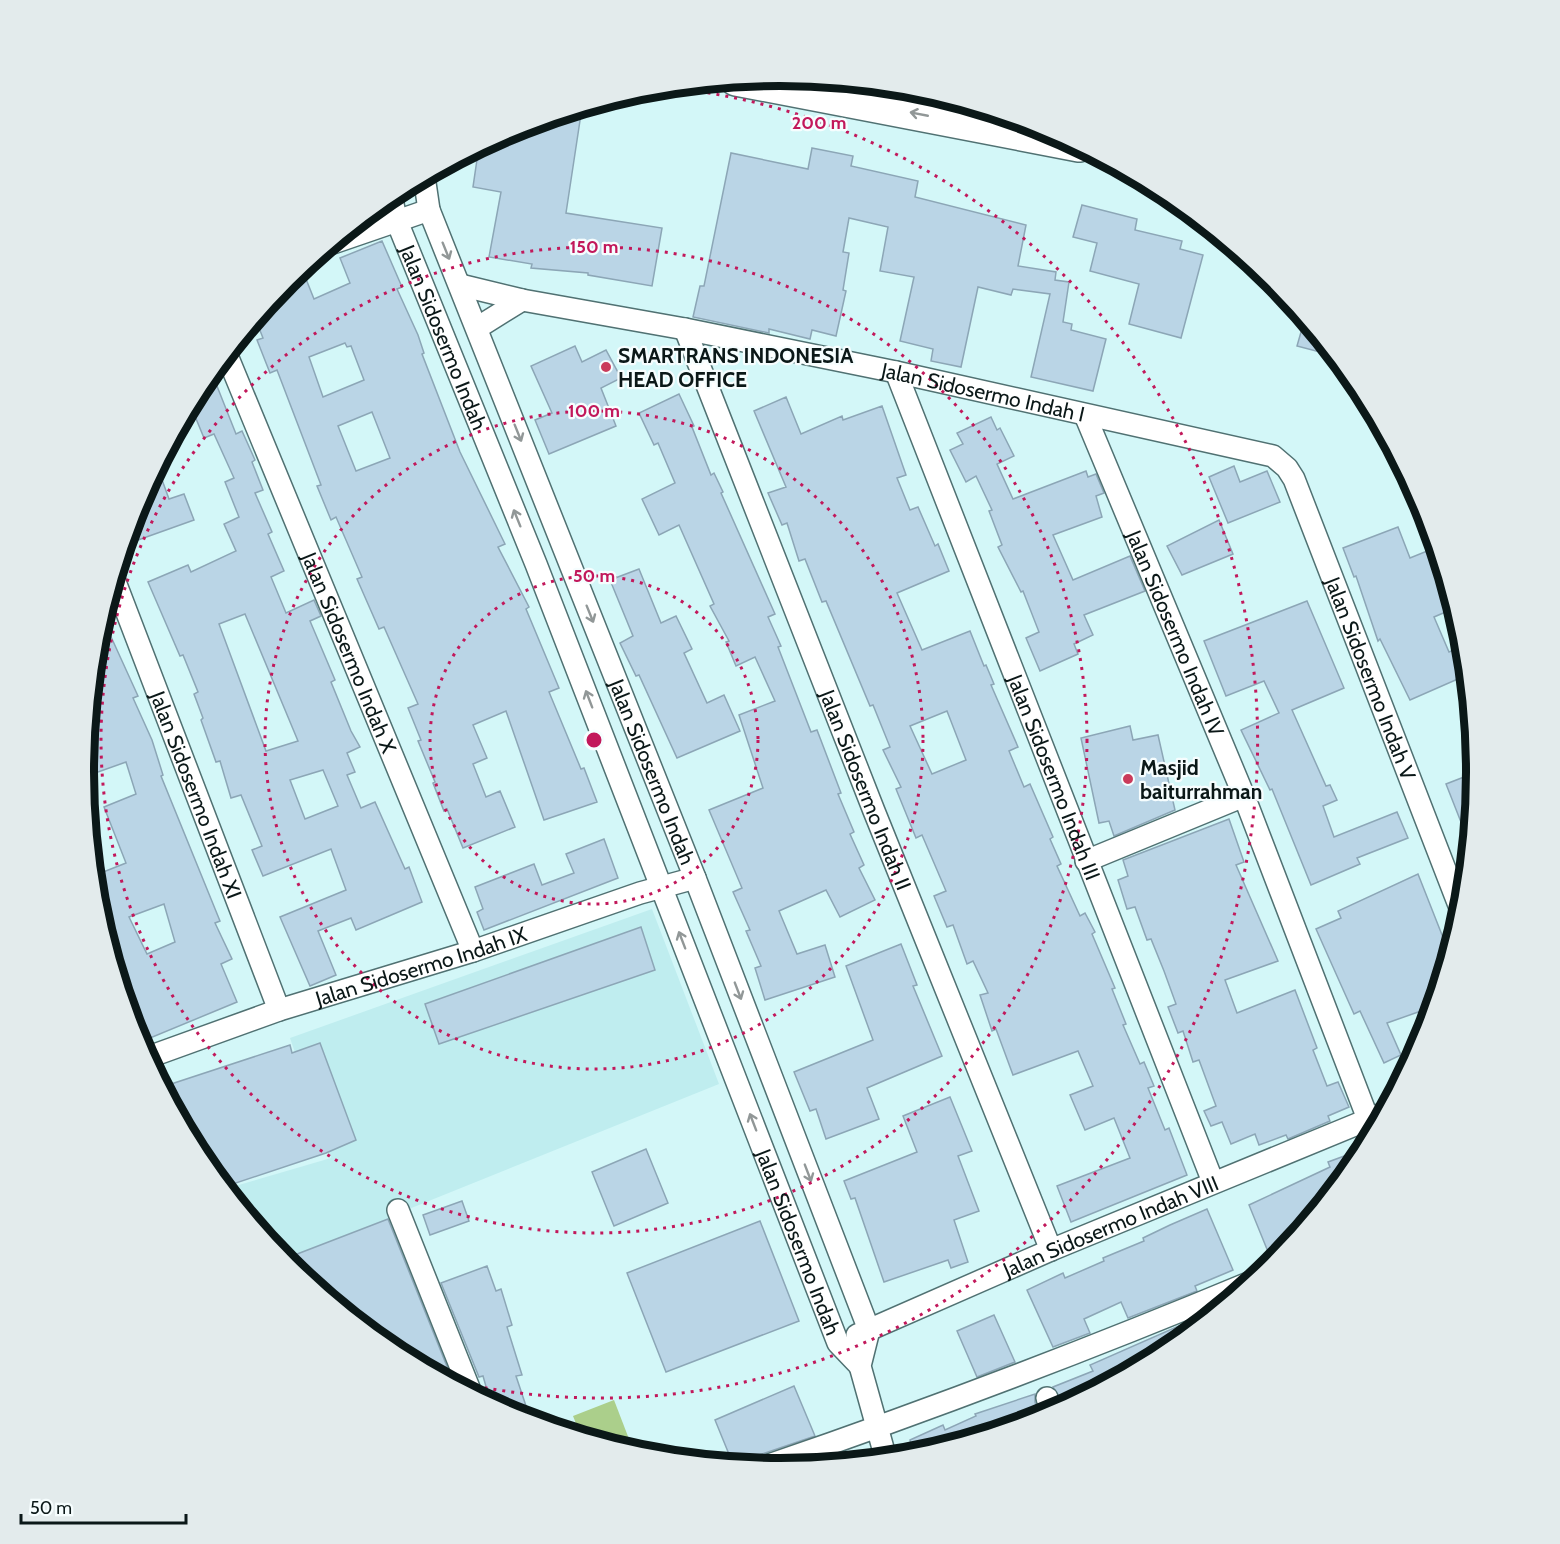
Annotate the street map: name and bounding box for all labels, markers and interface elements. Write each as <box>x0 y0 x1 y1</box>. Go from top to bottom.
one-way arrow <box>909 108 929 119</box>
text: 200 m <box>792 112 846 134</box>
text: 150 m <box>570 236 618 258</box>
street label: Jalan Sidosermo Indah <box>395 240 493 433</box>
one-way arrow <box>441 242 452 260</box>
place label: SMARTRANS INDONESIA HEAD OFFICE <box>618 343 854 392</box>
street label: Jalan Sidosermo Indah I <box>878 357 1087 426</box>
marker: SMARTRANS INDONESIA HEAD OFFICE <box>599 360 613 374</box>
text: 100 m <box>568 400 620 422</box>
one-way arrow <box>513 423 524 441</box>
one-way arrow <box>511 509 522 528</box>
street label: Jalan Sidosermo Indah IV <box>1122 525 1230 739</box>
street label: Jalan Sidosermo Indah X <box>297 548 402 757</box>
text: 50 m <box>573 565 615 587</box>
street label: Jalan Sidosermo Indah V <box>1320 572 1422 783</box>
one-way arrow <box>585 604 596 623</box>
street label: Jalan Sidosermo Indah III <box>1003 670 1106 883</box>
street label: Jalan Sidosermo Indah <box>604 674 701 868</box>
street label: Jalan Sidosermo Indah II <box>815 685 917 893</box>
street label: Jalan Sidosermo Indah XI <box>145 687 248 902</box>
one-way arrow <box>582 691 593 709</box>
centre of rings <box>584 730 604 750</box>
place label: Masjid baiturrahman <box>1140 755 1262 804</box>
marker: Masjid baiturrahman <box>1121 772 1135 786</box>
street label: Jalan Sidosermo Indah IX <box>311 921 530 1011</box>
one-way arrow <box>676 931 687 949</box>
one-way arrow <box>734 981 745 1000</box>
one-way arrow <box>746 1113 757 1131</box>
street label: Jalan Sidosermo Indah <box>751 1144 846 1339</box>
one-way arrow <box>804 1163 815 1182</box>
street label: Jalan Sidosermo Indah VIII <box>998 1170 1222 1282</box>
scale bar <box>21 1487 186 1525</box>
text: 50 m <box>30 1497 72 1519</box>

